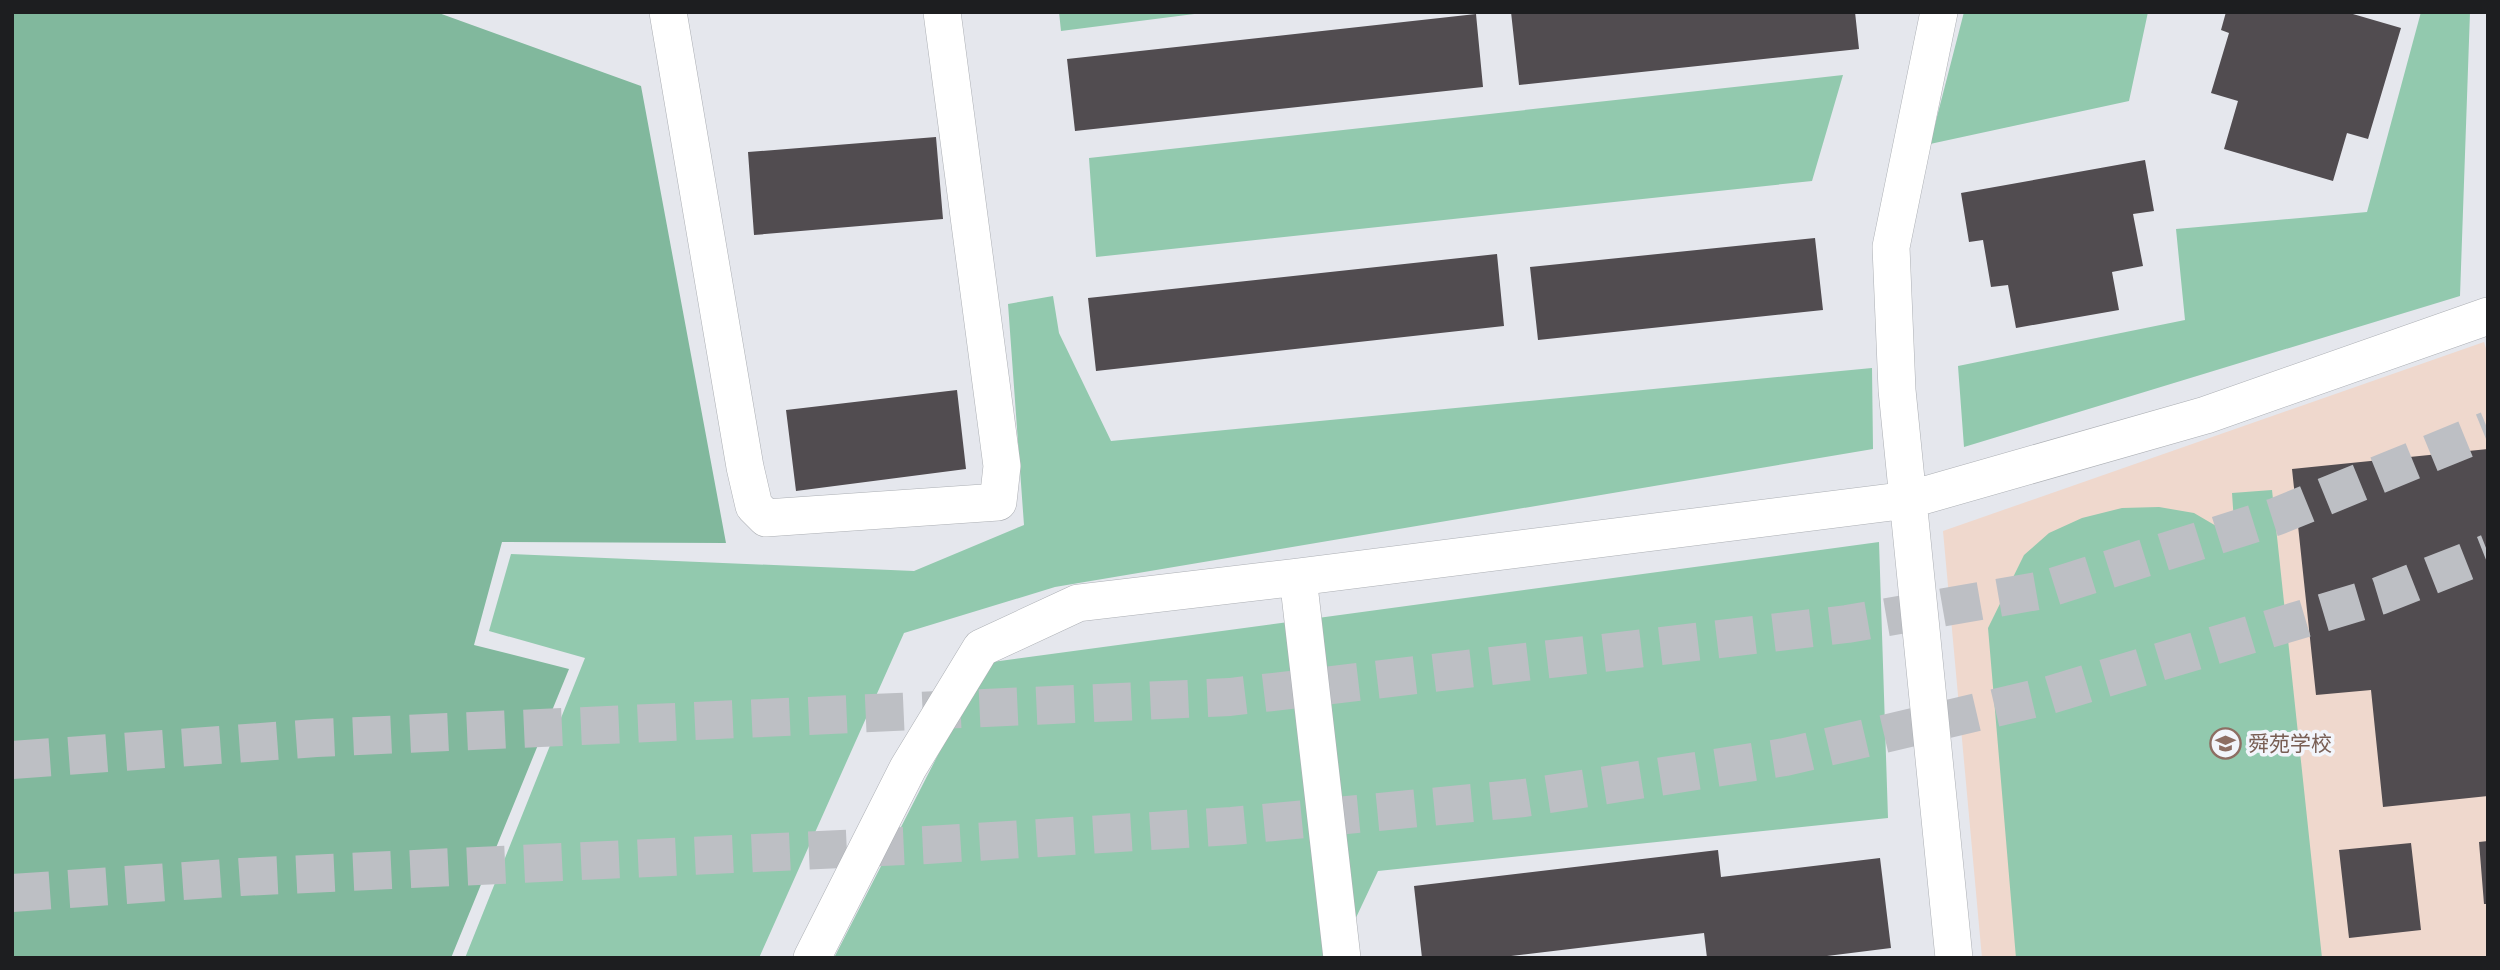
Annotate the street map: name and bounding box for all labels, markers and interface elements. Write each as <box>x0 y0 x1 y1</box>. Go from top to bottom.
school or university icon: 舜苑学校 <box>2208 727 2242 761</box>
place label: 舜苑学校 <box>2248 732 2332 756</box>

